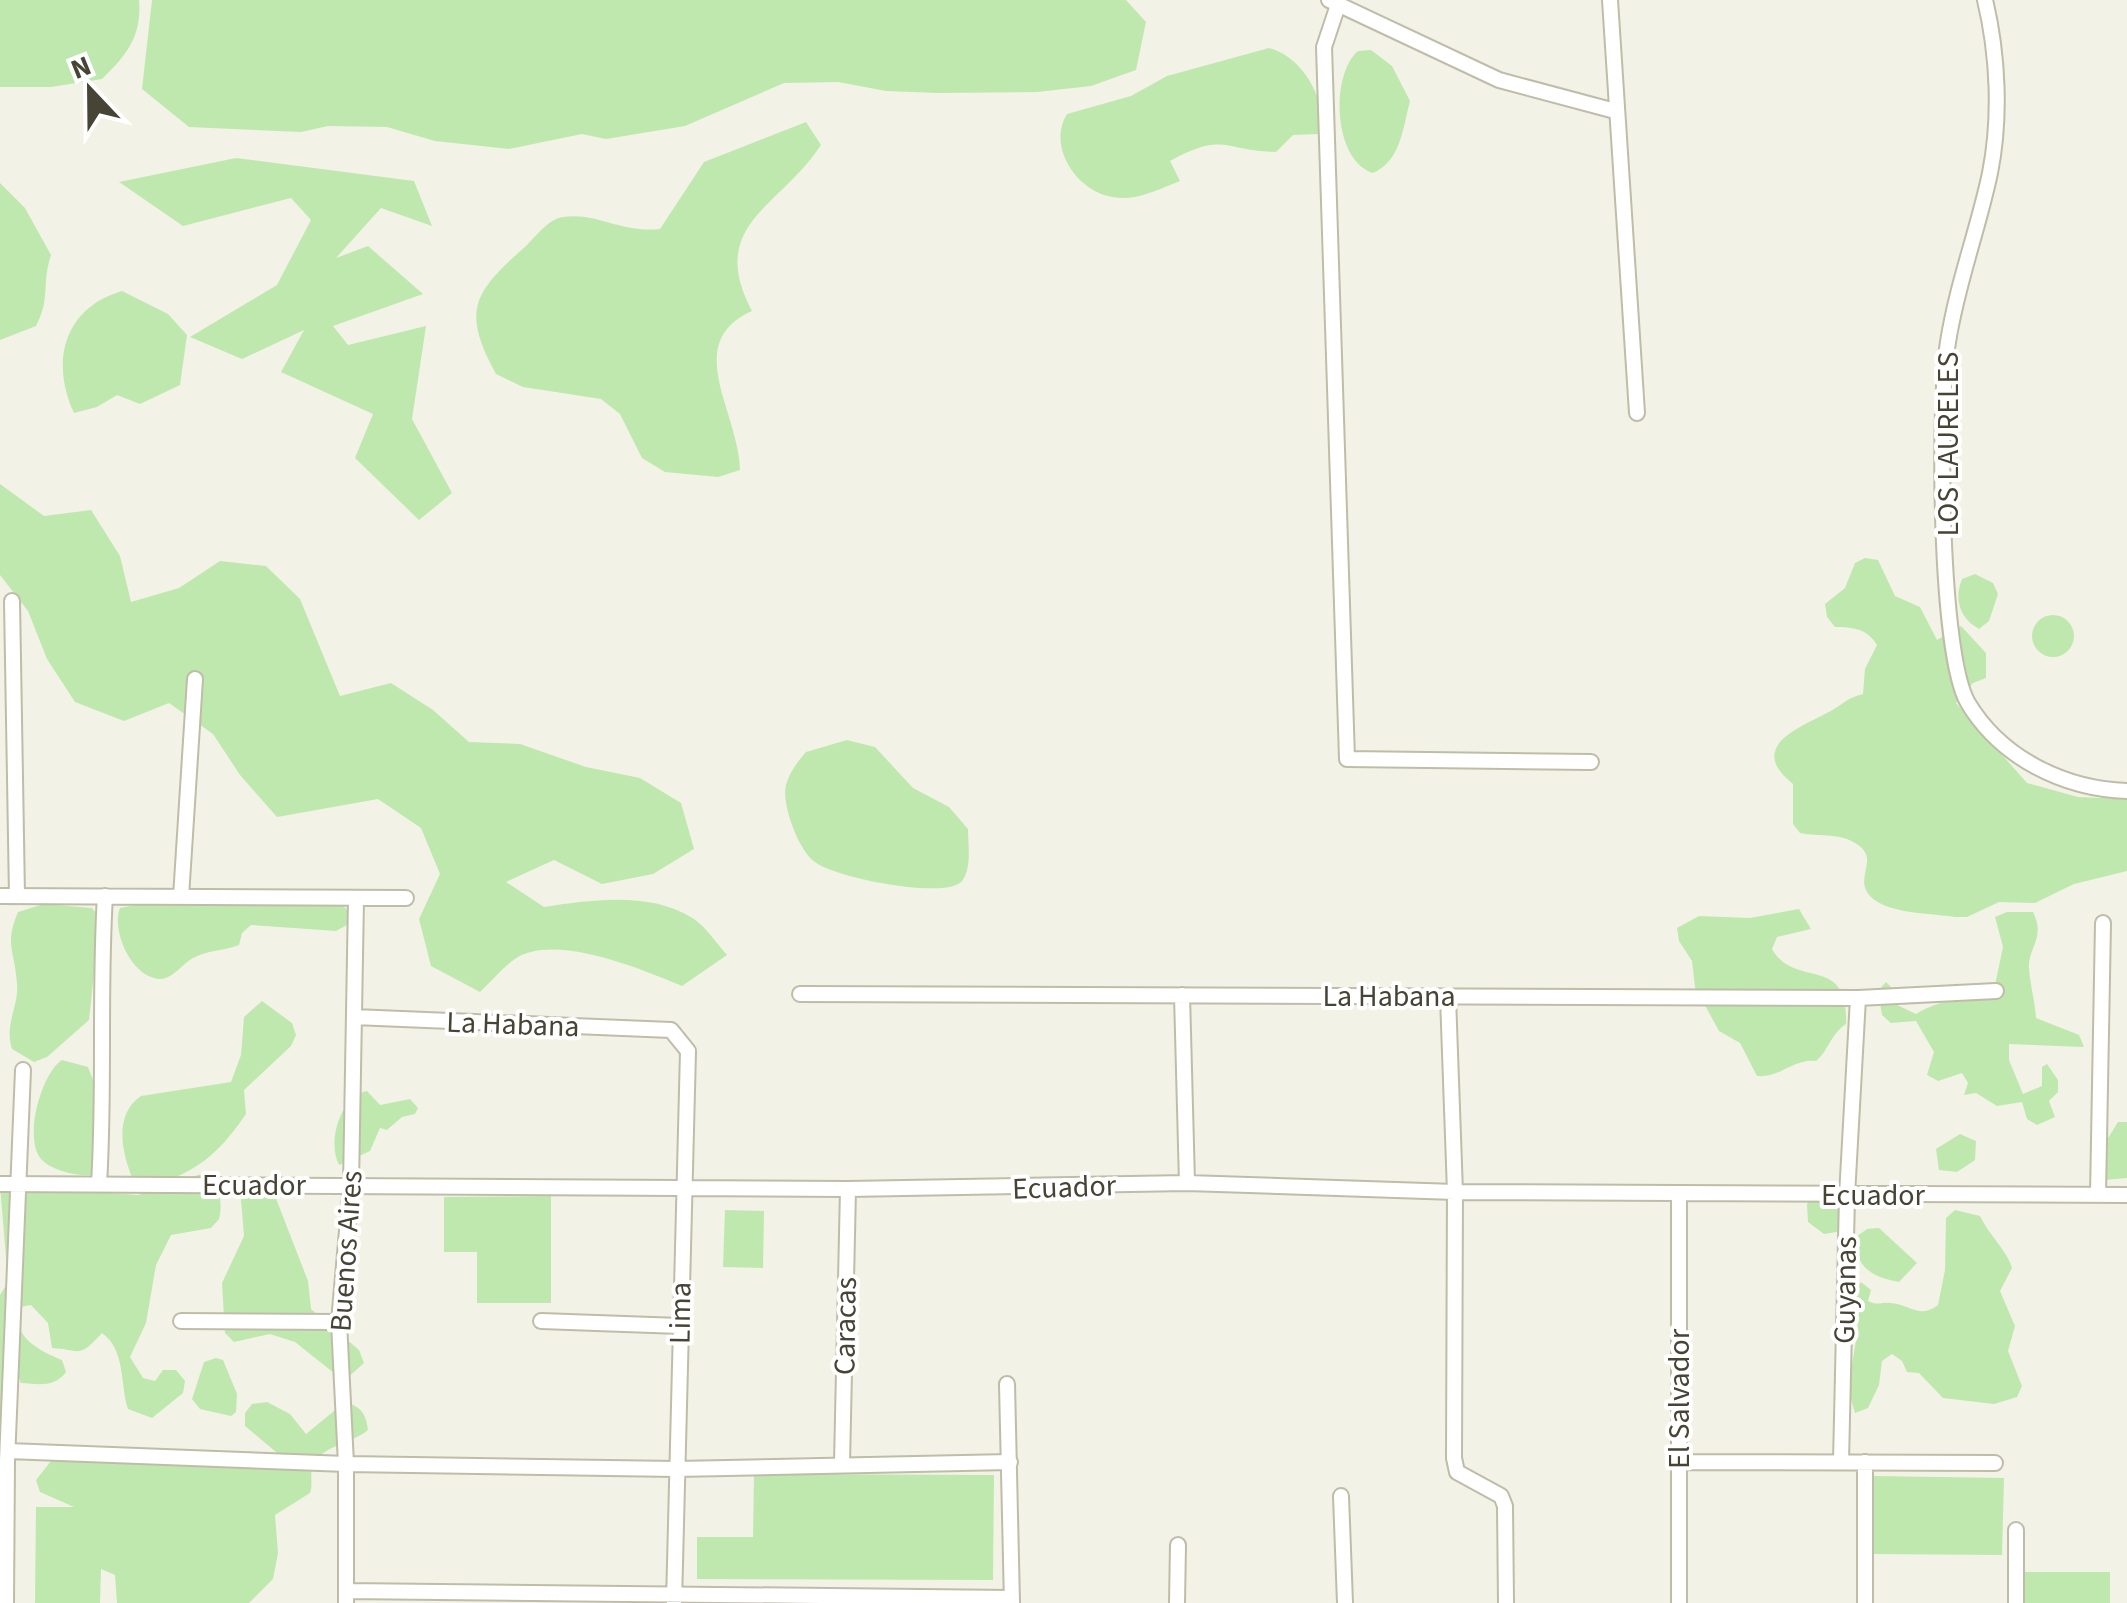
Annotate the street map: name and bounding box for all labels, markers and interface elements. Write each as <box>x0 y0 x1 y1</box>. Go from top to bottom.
north arrow <box>40 40 140 140</box>
text: N <box>65 46 97 90</box>
street label: LOS LAURELES <box>1927 352 1970 536</box>
street label: La Habana <box>1322 975 1456 1018</box>
street label: La Habana <box>446 1001 580 1048</box>
street label: Ecuador <box>202 1164 307 1207</box>
street label: Ecuador <box>1011 1164 1117 1211</box>
street label: Buenos Aires <box>319 1169 374 1333</box>
street label: Ecuador <box>1821 1174 1926 1217</box>
street label: Guyanas <box>1823 1236 1868 1344</box>
street label: Caracas <box>823 1277 868 1375</box>
street label: Lima <box>658 1282 703 1344</box>
street label: El Salvador <box>1658 1328 1701 1469</box>

